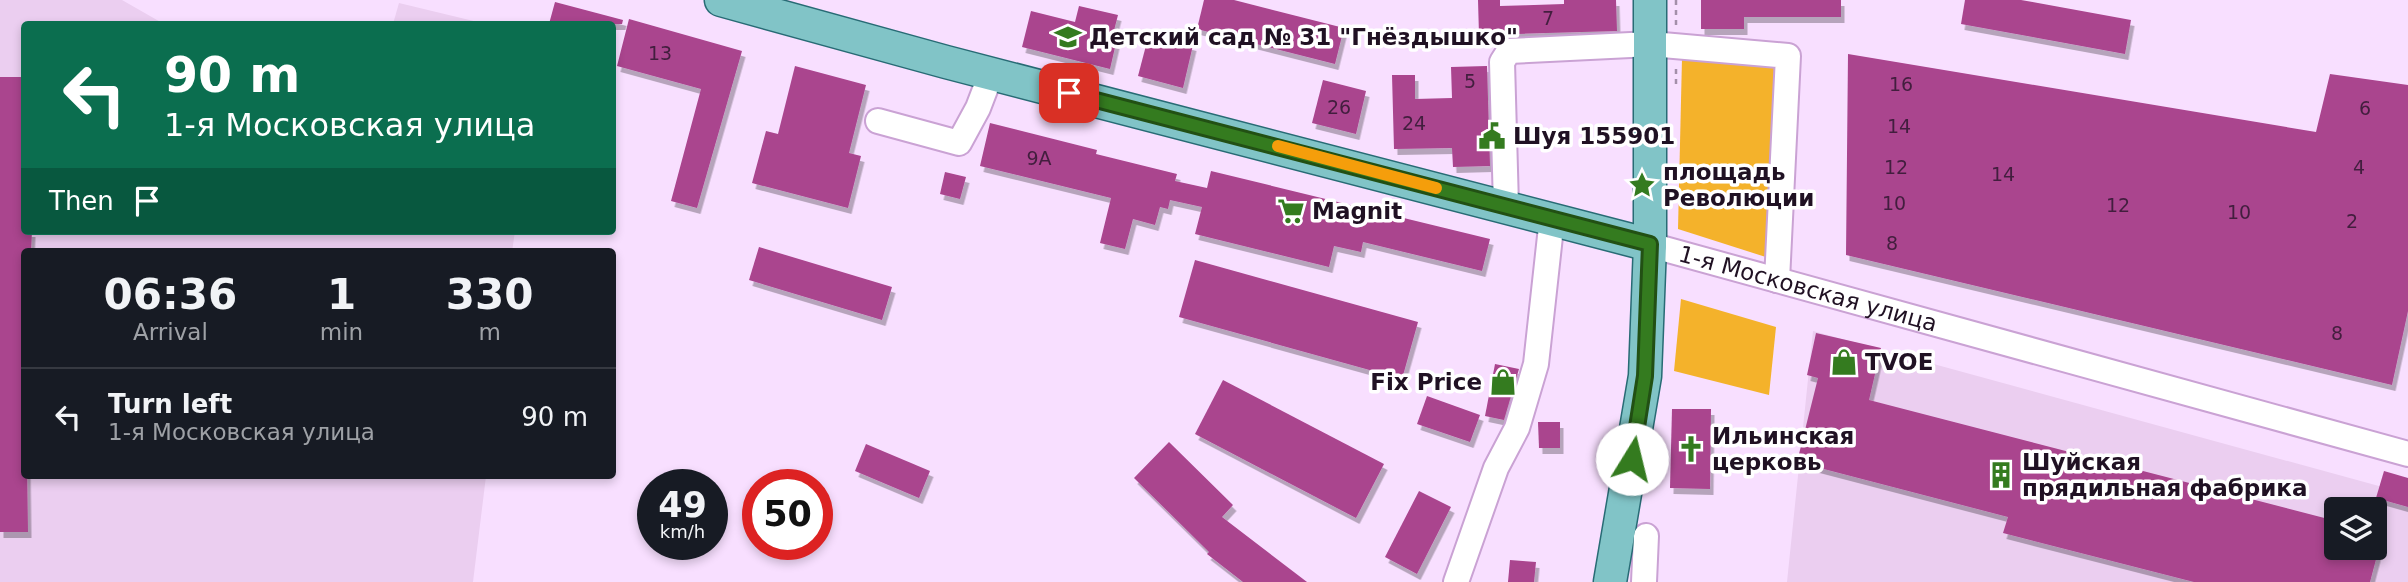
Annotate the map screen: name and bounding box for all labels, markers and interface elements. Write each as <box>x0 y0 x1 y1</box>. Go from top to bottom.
house number: 7 <box>1542 7 1554 29</box>
school or university icon: Детский сад № 31 "Гнёздышко" <box>1053 22 1083 52</box>
place label: Детский сад № 31 "Гнёздышко" <box>1089 24 1518 50</box>
house number: 13 <box>648 42 672 64</box>
text: 90 m <box>164 47 300 104</box>
icon: left <box>49 49 140 140</box>
pin <box>1039 63 1099 123</box>
house number: 5 <box>1464 70 1476 92</box>
house number: 16 <box>1889 73 1913 95</box>
icon: arrive <box>1050 74 1088 112</box>
house number: 26 <box>1327 96 1351 118</box>
house number: 6 <box>2359 97 2371 119</box>
text: 1-я Московская улица <box>164 106 535 144</box>
house number: 24 <box>1402 112 1426 134</box>
house number: 14 <box>1887 115 1911 137</box>
public building icon: Шуя 155901 <box>1477 121 1507 151</box>
place label: Шуя 155901 <box>1513 123 1675 149</box>
house number: 9А <box>1026 147 1052 169</box>
house number: 12 <box>1884 156 1908 178</box>
house number: 4 <box>2353 156 2365 178</box>
place label: площадь Революции <box>1663 159 1814 211</box>
house number: 14 <box>1991 163 2015 185</box>
place icon: площадь Революции <box>1627 170 1657 200</box>
icon: arrive <box>128 182 166 220</box>
text: Then <box>49 186 114 216</box>
house number: 10 <box>1882 192 1906 214</box>
house number: 12 <box>2106 194 2130 216</box>
supermarket icon: Magnit <box>1276 196 1306 226</box>
place label: Magnit <box>1312 198 1402 224</box>
house number: 10 <box>2227 201 2251 223</box>
house number: 2 <box>2346 210 2358 232</box>
house number: 8 <box>1886 232 1898 254</box>
street label: 1-я Московская улица <box>1676 241 1940 337</box>
text: 06:36 <box>104 270 237 319</box>
text: 1 <box>327 270 356 319</box>
text: 330 <box>446 270 533 319</box>
text: Arrival <box>133 319 208 345</box>
text: min <box>320 319 363 345</box>
text: m <box>478 319 501 345</box>
house number: 8 <box>2331 322 2343 344</box>
shop icon: TVOE <box>1829 347 1859 377</box>
place label: TVOE <box>1865 349 1933 375</box>
shop icon: Fix Price <box>1488 367 1518 397</box>
place label: Fix Price <box>1370 369 1482 395</box>
text: Turn left <box>108 389 232 419</box>
icon: left <box>49 398 87 436</box>
text: 90 m <box>521 402 588 432</box>
text: 1-я Московская улица <box>108 419 375 445</box>
position arrow <box>1595 422 1669 496</box>
place label: Ильинская церковь <box>1712 423 1854 475</box>
church icon: Ильинская церковь <box>1676 434 1706 464</box>
place label: Шуйская прядильная фабрика <box>2022 449 2308 501</box>
building icon: Шуйская прядильная фабрика <box>1986 460 2016 490</box>
speed limit sign: 50 <box>742 469 833 560</box>
text: 49 <box>658 485 707 525</box>
map controls <box>2324 497 2387 560</box>
button: layers <box>2324 497 2387 560</box>
text: km/h <box>660 521 705 542</box>

